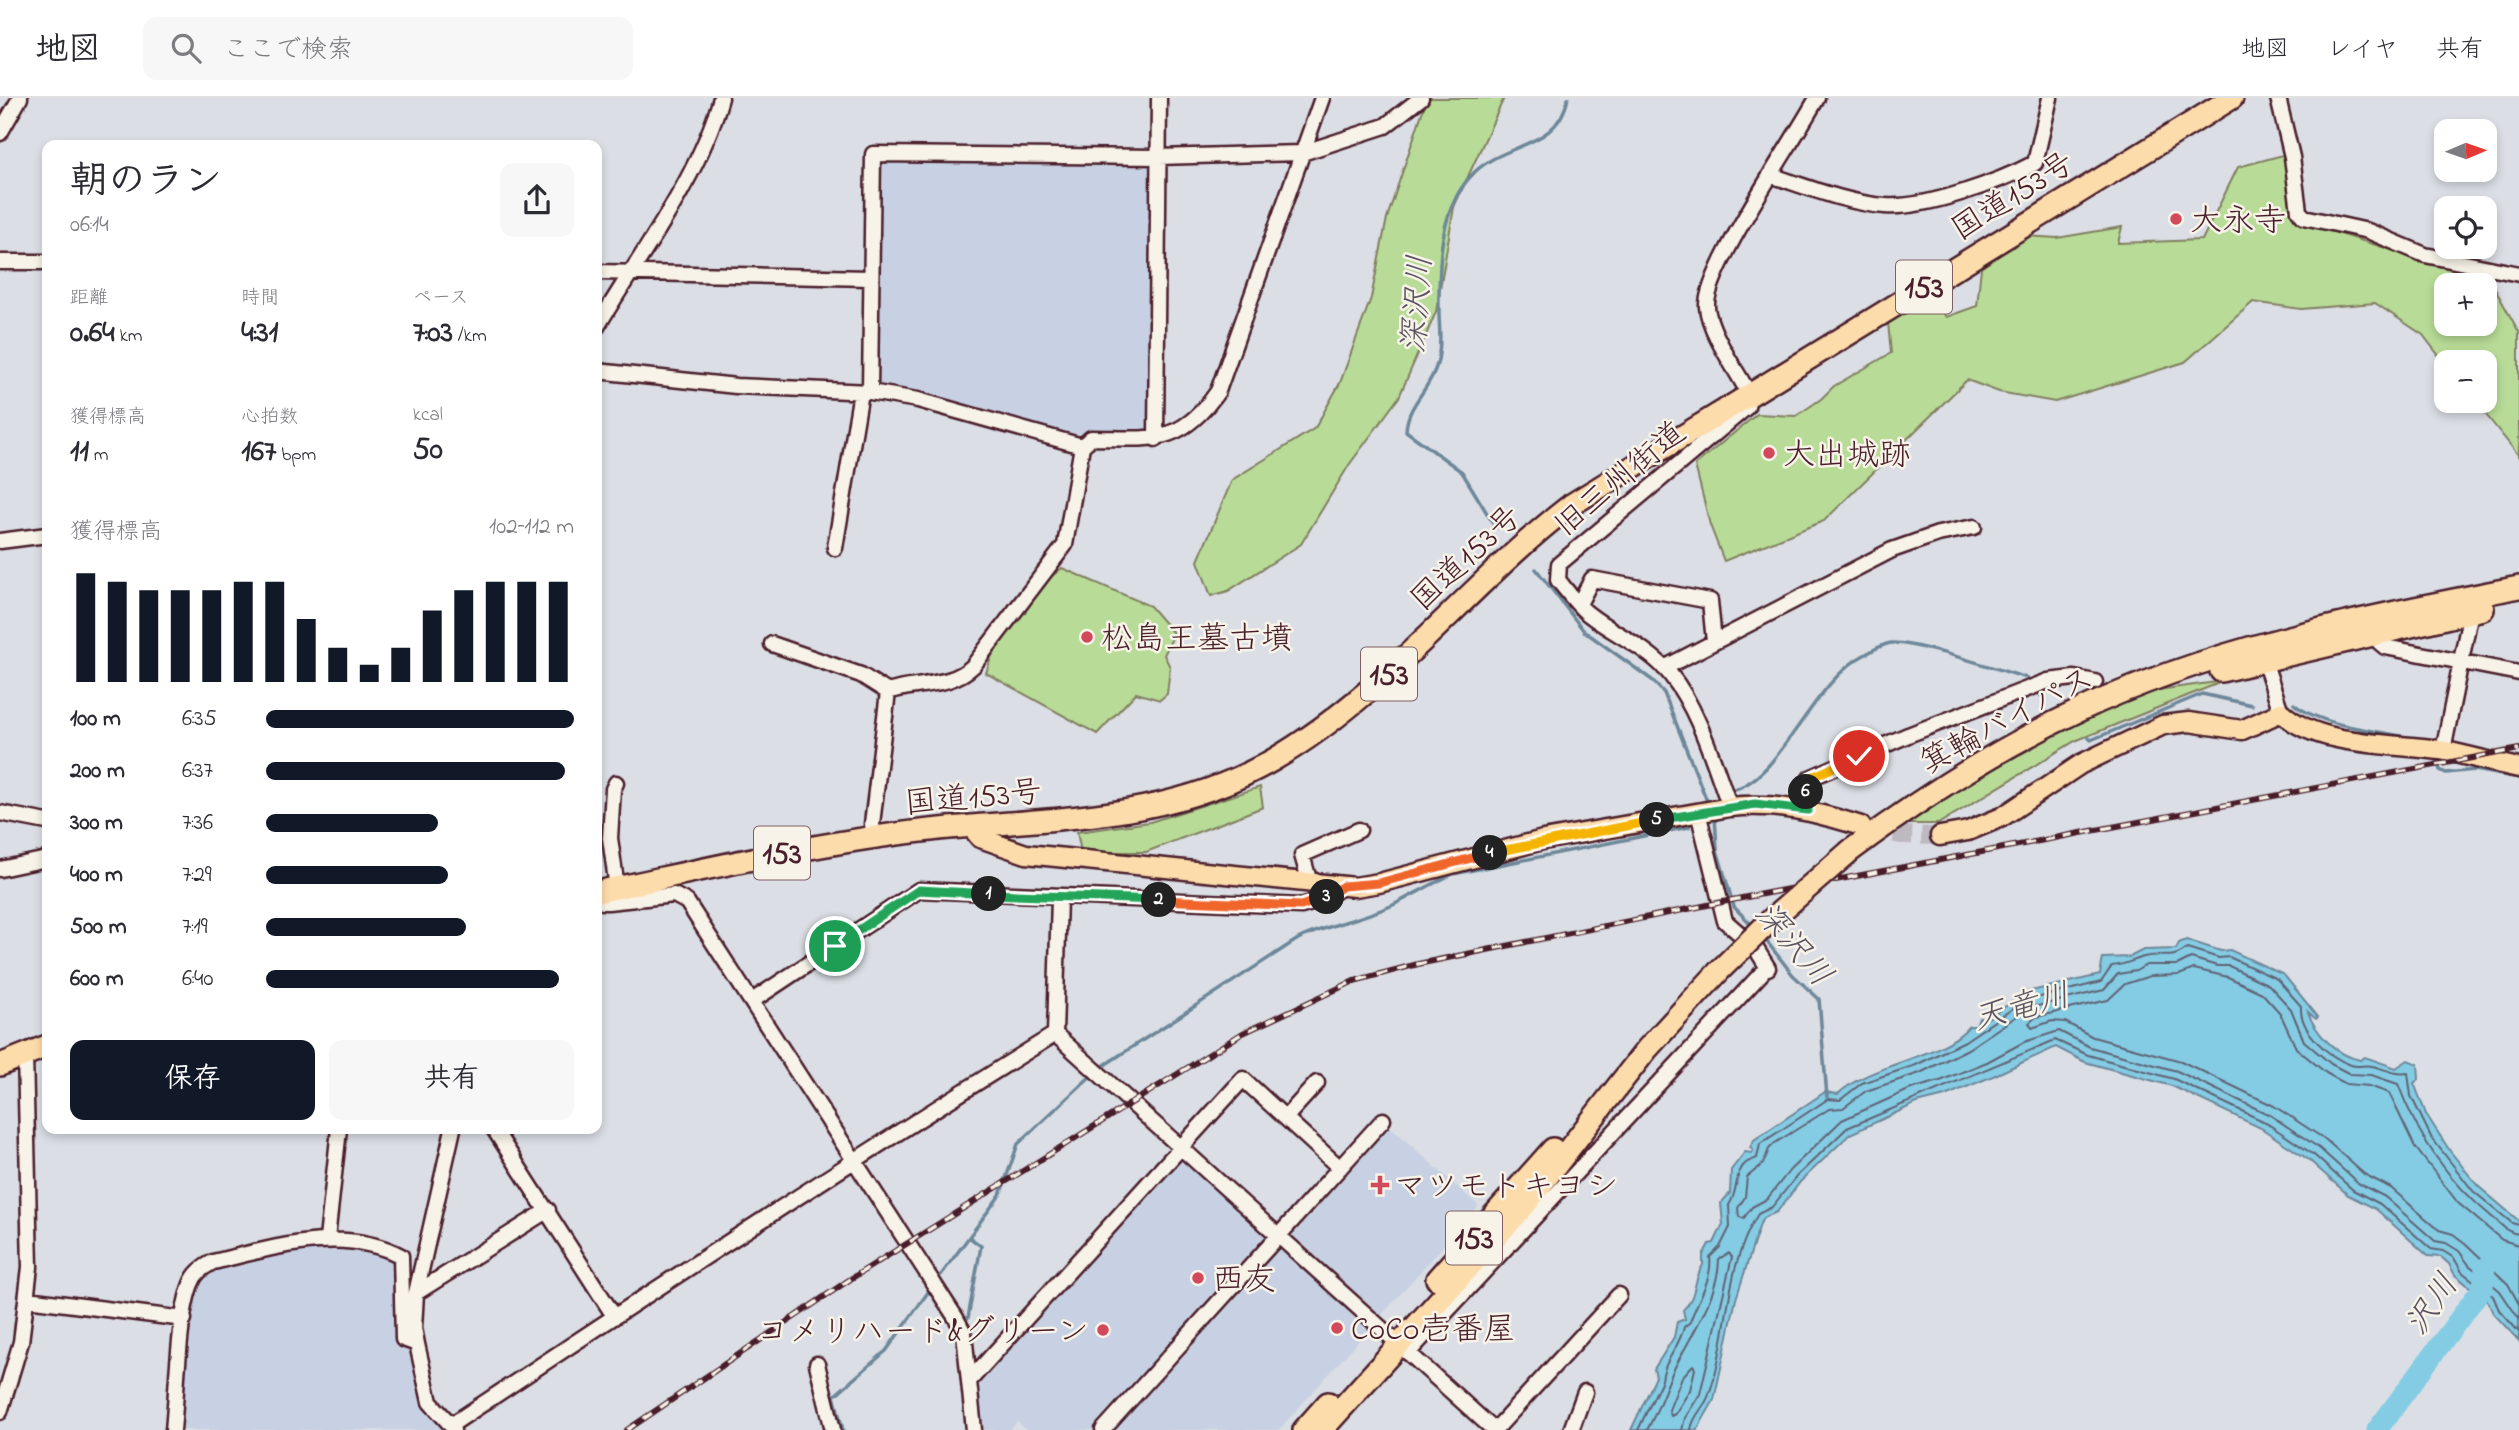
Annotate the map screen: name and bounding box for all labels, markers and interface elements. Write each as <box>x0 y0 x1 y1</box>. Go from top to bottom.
search box <box>143 17 633 80</box>
text: 地図 <box>35 27 101 75</box>
icon: search <box>167 29 205 67</box>
text: ここで検索 <box>223 32 353 70</box>
text: 地図 <box>2241 33 2289 68</box>
text: レイヤ <box>2327 33 2398 68</box>
text: 共有 <box>2436 33 2484 68</box>
north arrow <box>2434 119 2497 182</box>
map controls <box>2434 119 2497 413</box>
street label: 国道153号 <box>1943 142 2085 254</box>
text: 朝のラン <box>70 155 222 211</box>
button: share <box>500 163 574 237</box>
button: locate <box>2434 196 2497 259</box>
place label: 大永寺 <box>2190 199 2286 246</box>
text: 06:14 <box>70 209 109 242</box>
marker: 大永寺 <box>2168 211 2184 227</box>
water label: 深沢川 <box>1392 253 1446 355</box>
road number: 153 <box>1896 260 1952 314</box>
button: + <box>2434 273 2497 336</box>
text: 距離 <box>70 285 108 312</box>
text: 時間 <box>241 285 279 312</box>
text: ペース <box>413 285 469 312</box>
text: 0.64 <box>70 312 115 356</box>
text: 4:31 <box>241 312 278 356</box>
text: 7:03 <box>413 312 453 356</box>
text: km <box>115 323 142 350</box>
text: /km <box>453 323 487 350</box>
button: − <box>2434 350 2497 413</box>
text: kcal <box>413 402 443 429</box>
text: 獲得標高 <box>70 404 146 431</box>
text: 心拍数 <box>241 404 298 431</box>
street label: 旧三州街道 <box>1545 411 1698 550</box>
text: 50 <box>413 429 443 473</box>
text: 11 <box>70 431 89 475</box>
text: 167 <box>241 431 276 475</box>
place label: 大出城跡 <box>1783 433 1911 480</box>
text: m <box>89 442 109 469</box>
text: bpm <box>276 442 316 469</box>
marker: 大出城跡 <box>1761 445 1777 461</box>
street label: 国道153号 <box>1401 495 1534 624</box>
text: 102–112 m <box>489 511 574 544</box>
text: 獲得標高 <box>70 516 162 549</box>
place label: 松島王墓古墳 <box>1101 617 1293 664</box>
marker: 松島王墓古墳 <box>1079 629 1095 645</box>
road number: 153 <box>1361 648 1417 701</box>
street label: 箕輪バイパス <box>1912 656 2103 788</box>
text: 100 m <box>70 703 121 736</box>
text: 6:35 <box>182 703 217 736</box>
pin <box>1829 726 1889 786</box>
icon: check <box>1840 737 1878 775</box>
text: 200 m <box>70 755 125 788</box>
text: 6:37 <box>182 755 213 788</box>
street label: 国道153号 <box>903 770 1044 829</box>
pin: 6 <box>1788 774 1824 810</box>
text: 6 <box>1801 778 1810 805</box>
pin: 5 <box>1640 802 1674 838</box>
text: 5 <box>1651 806 1662 833</box>
text: 300 m <box>70 807 123 840</box>
text: 7:36 <box>182 807 213 840</box>
road number: 153 <box>754 826 810 880</box>
pin: 4 <box>1472 836 1508 870</box>
text: 4 <box>1486 839 1493 866</box>
text: 400 m <box>70 859 123 892</box>
text: 7:29 <box>182 859 212 892</box>
pin: 1 <box>972 876 1006 912</box>
text: 1 <box>985 880 992 907</box>
pin: 3 <box>1310 880 1344 914</box>
pin: 2 <box>1142 882 1176 918</box>
text: 3 <box>1323 883 1330 910</box>
text: 2 <box>1154 886 1163 913</box>
water label: 深沢川 <box>1741 893 1843 999</box>
text: 500 m <box>70 911 127 944</box>
text: 7:19 <box>182 911 208 944</box>
pin <box>805 916 865 976</box>
icon: arrive <box>816 927 854 965</box>
text: 600 m <box>70 963 124 996</box>
text: 6:40 <box>182 963 214 996</box>
water label: 天竜川 <box>1968 973 2076 1045</box>
button: 保存 <box>70 1040 315 1120</box>
button: 共有 <box>329 1040 574 1120</box>
place label: マツモトキヨシ <box>1394 1165 1618 1212</box>
marker: マツモトキヨシ <box>1372 1177 1388 1193</box>
road number: 153 <box>1446 1212 1502 1264</box>
place label: 西友 <box>1212 1258 1276 1305</box>
water label: 沢川 <box>2395 1264 2472 1346</box>
marker: 西友 <box>1190 1270 1206 1286</box>
place label: CoCo壱番屋 <box>1351 1308 1515 1355</box>
place label: コメリハード&グリーン <box>756 1310 1089 1357</box>
marker: CoCo壱番屋 <box>1329 1320 1345 1336</box>
marker: コメリハード&グリーン <box>1095 1322 1111 1338</box>

